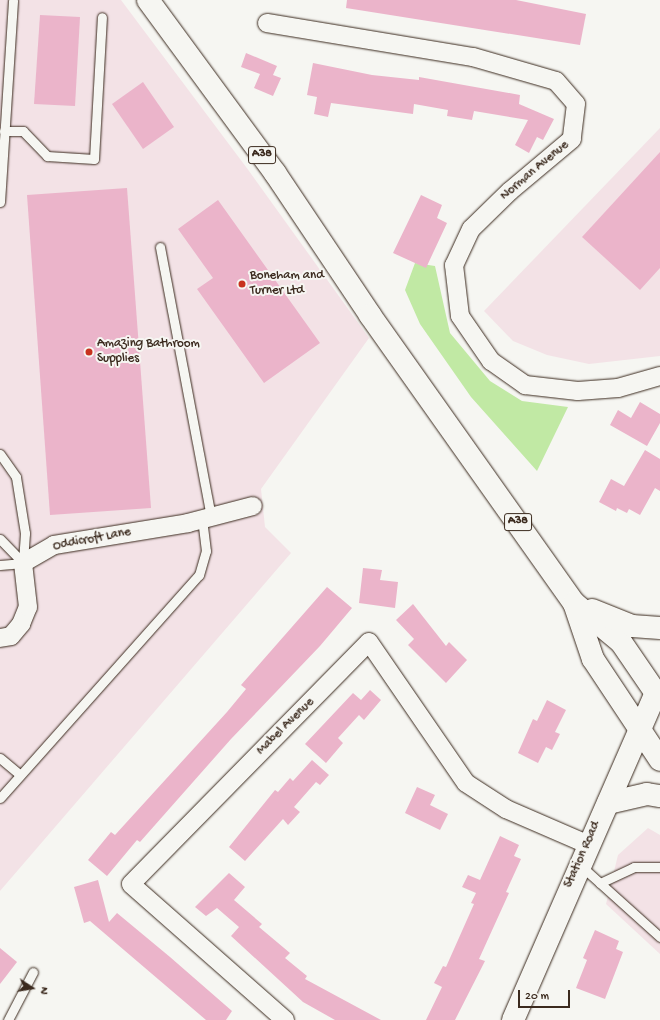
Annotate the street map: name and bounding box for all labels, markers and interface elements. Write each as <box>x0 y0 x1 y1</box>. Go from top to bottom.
street label: Norman Avenue <box>498 138 572 204</box>
road number: A38 <box>248 145 276 165</box>
place label: Boneham and Turner Ltd <box>250 269 324 300</box>
marker: Boneham and Turner Ltd <box>237 279 247 289</box>
place label: Amazing Bathroom Supplies <box>97 337 200 368</box>
marker: Amazing Bathroom Supplies <box>84 347 94 357</box>
road number: A38 <box>504 512 532 532</box>
street label: Oddicroft Lane <box>52 525 132 555</box>
street label: Mabel Avenue <box>254 695 318 759</box>
street label: Station Road <box>561 819 605 891</box>
north arrow <box>12 968 52 1008</box>
scale bar <box>520 982 572 1008</box>
text: N <box>37 986 50 995</box>
text: 20 m <box>525 990 549 1004</box>

